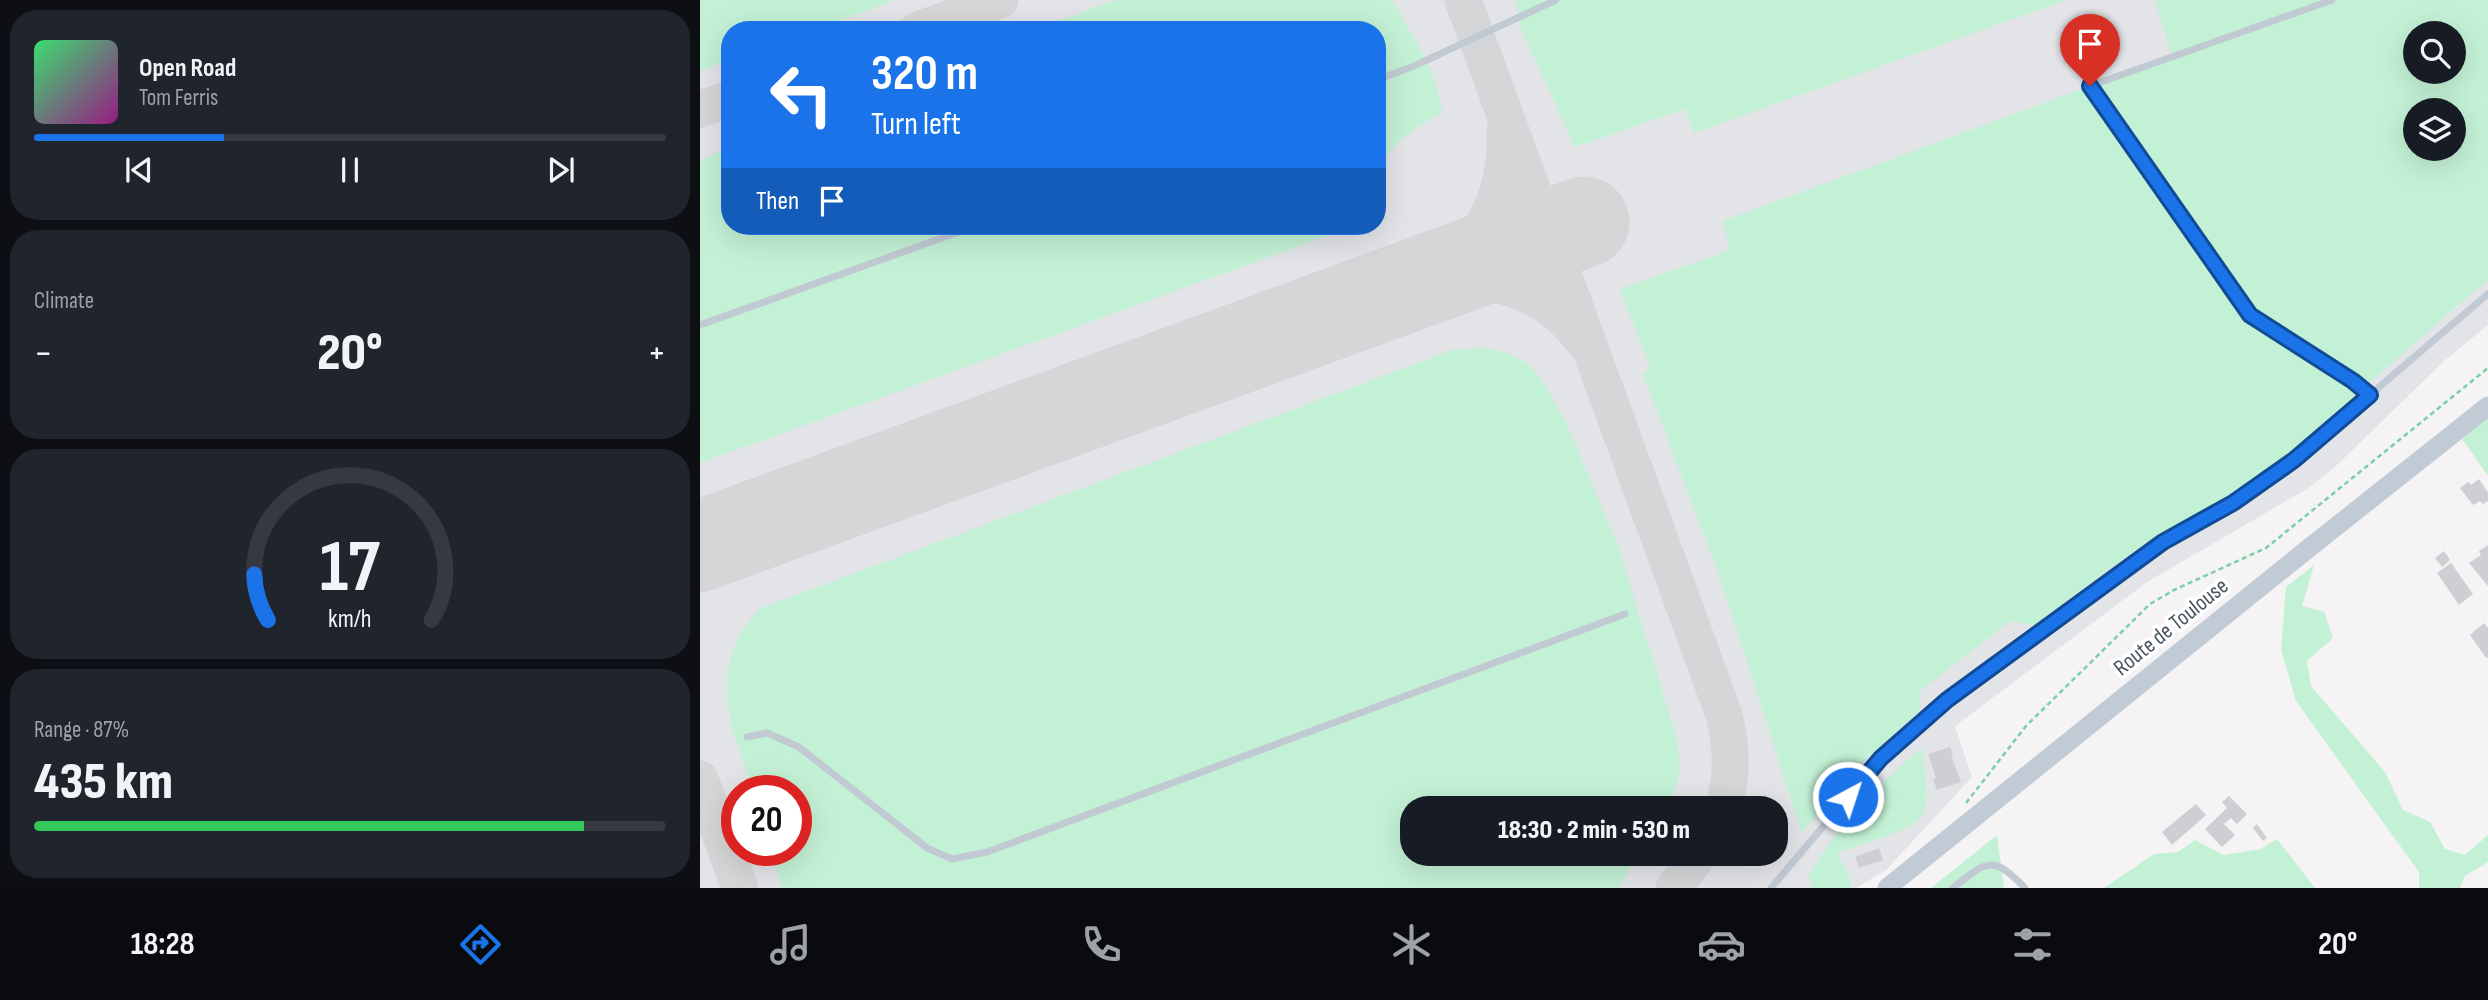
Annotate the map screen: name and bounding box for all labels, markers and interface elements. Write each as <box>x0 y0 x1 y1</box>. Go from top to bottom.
pin <box>2060 14 2120 86</box>
map controls <box>2403 21 2466 161</box>
button: search <box>2403 21 2466 84</box>
icon: arrive <box>2071 25 2109 63</box>
text: 320 m <box>871 45 978 104</box>
icon: left <box>756 49 847 140</box>
text: Open Road <box>139 53 236 84</box>
text: Tom Ferris <box>139 84 218 112</box>
button: layers <box>2403 98 2466 161</box>
text: Turn left <box>871 105 961 144</box>
icon: previous <box>120 151 158 189</box>
icon: pause <box>331 151 369 189</box>
icon: next <box>542 151 580 189</box>
icon: arrive <box>813 182 851 220</box>
text: Then <box>756 186 799 217</box>
text: Climate <box>34 287 94 315</box>
text: 20° <box>317 322 383 385</box>
text: − <box>34 331 53 376</box>
text: + <box>647 331 666 376</box>
text: 17 <box>320 524 380 612</box>
street label: Route de Toulouse <box>2108 572 2234 682</box>
text: km/h <box>328 604 372 635</box>
text: Range · 87% <box>34 716 129 744</box>
text: 435 km <box>34 751 173 814</box>
position arrow <box>1811 760 1885 834</box>
speed limit sign: 20 <box>721 775 812 866</box>
text: 18:30 · 2 min · 530 m <box>1498 815 1690 846</box>
icon: directions <box>456 920 505 969</box>
icon: music <box>766 920 815 969</box>
icon: phone <box>1077 920 1126 969</box>
icon: climate <box>1387 920 1436 969</box>
icon: car <box>1697 920 1746 969</box>
icon: filters <box>2008 920 2057 969</box>
text: 18:28 <box>131 925 195 964</box>
text: 20° <box>2318 925 2357 964</box>

